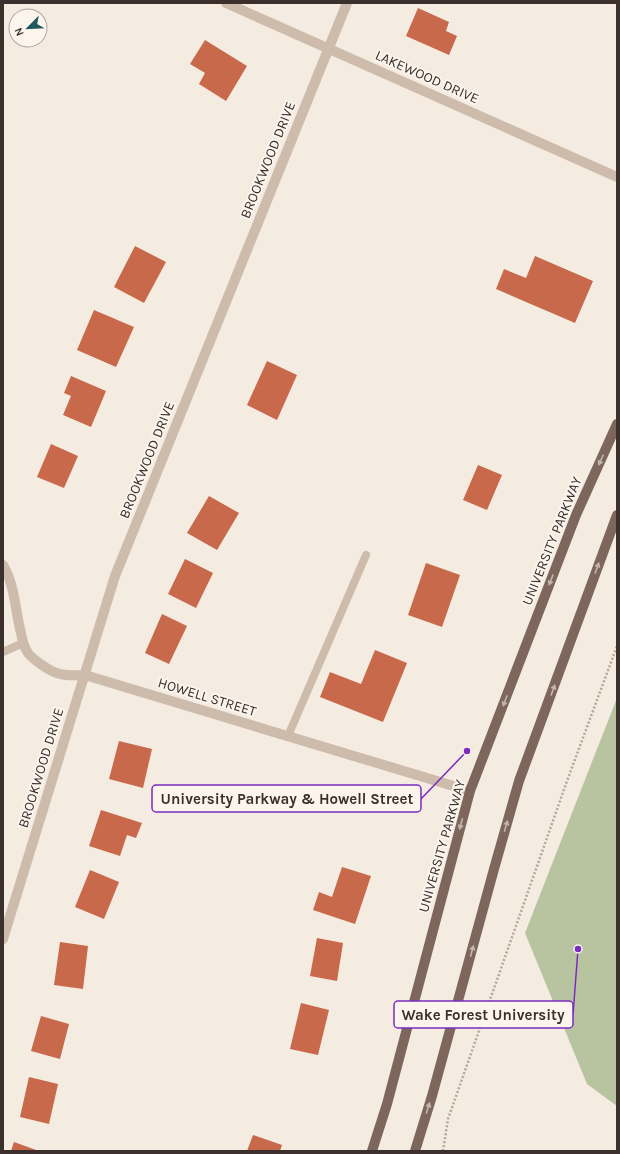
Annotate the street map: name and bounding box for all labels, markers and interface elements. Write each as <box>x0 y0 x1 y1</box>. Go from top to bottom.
north arrow <box>8 8 48 48</box>
text: N <box>12 26 27 38</box>
street label: LAKEWOOD DRIVE <box>373 47 481 107</box>
street label: BROOKWOOD DRIVE <box>237 99 299 221</box>
street label: BROOKWOOD DRIVE <box>116 399 178 521</box>
one-way arrow <box>598 454 604 465</box>
street label: UNIVERSITY PARKWAY <box>518 474 586 608</box>
one-way arrow <box>594 561 600 573</box>
one-way arrow <box>548 574 554 586</box>
street label: HOWELL STREET <box>156 674 258 720</box>
one-way arrow <box>550 683 556 695</box>
one-way arrow <box>501 696 507 708</box>
street label: BROOKWOOD DRIVE <box>15 706 67 830</box>
street label: UNIVERSITY PARKWAY <box>415 777 469 914</box>
callout: University Parkway & Howell Street <box>152 785 421 812</box>
text: University Parkway & Howell Street <box>161 790 413 808</box>
one-way arrow <box>458 817 464 830</box>
one-way arrow <box>503 820 509 832</box>
one-way arrow <box>469 945 475 958</box>
callout: Wake Forest University <box>394 1001 573 1028</box>
text: Wake Forest University <box>401 1006 565 1024</box>
one-way arrow <box>426 1102 432 1114</box>

